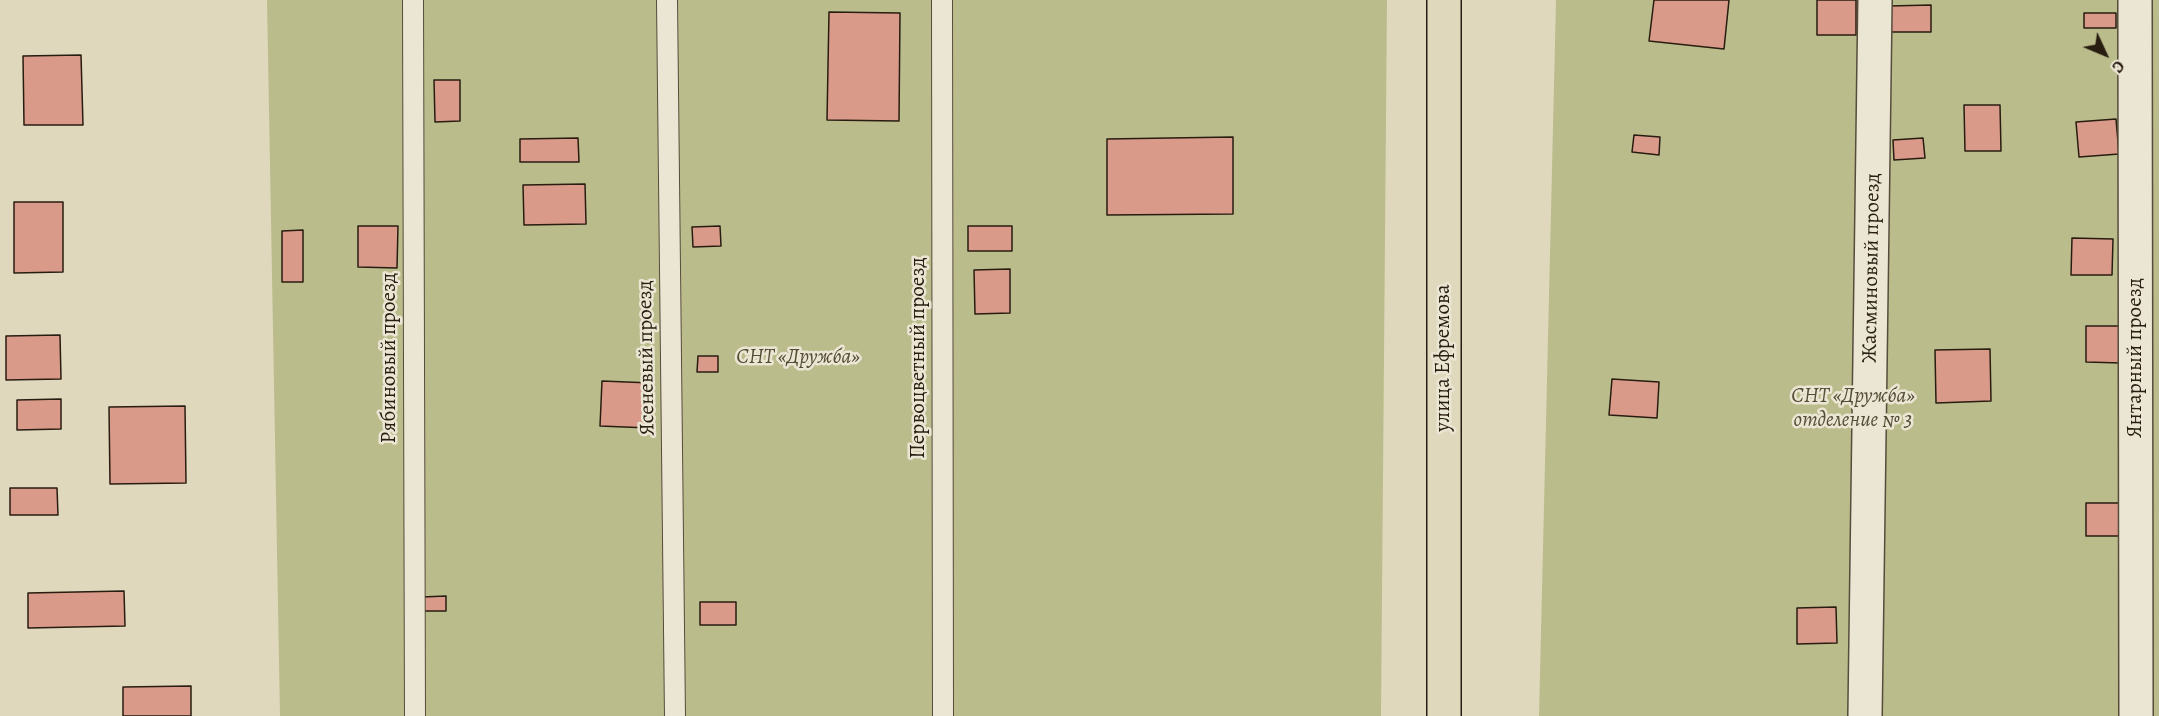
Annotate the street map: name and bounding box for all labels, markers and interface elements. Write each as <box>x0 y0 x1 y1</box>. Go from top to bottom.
north arrow <box>2075 24 2135 84</box>
text: С <box>2107 55 2129 78</box>
street label: Жасминовый проезд <box>1858 173 1886 363</box>
street label: Первоцветный проезд <box>906 257 932 459</box>
street label: Рябиновый проезд <box>377 273 403 443</box>
street label: Янтарный проезд <box>2123 278 2149 438</box>
street label: Ясеневый проезд <box>633 280 661 436</box>
street label: улица Ефремова <box>1431 284 1457 432</box>
park label: СНТ «Дружба» <box>736 345 860 371</box>
park label: СНТ «Дружба» отделение № 3 <box>1791 384 1915 434</box>

